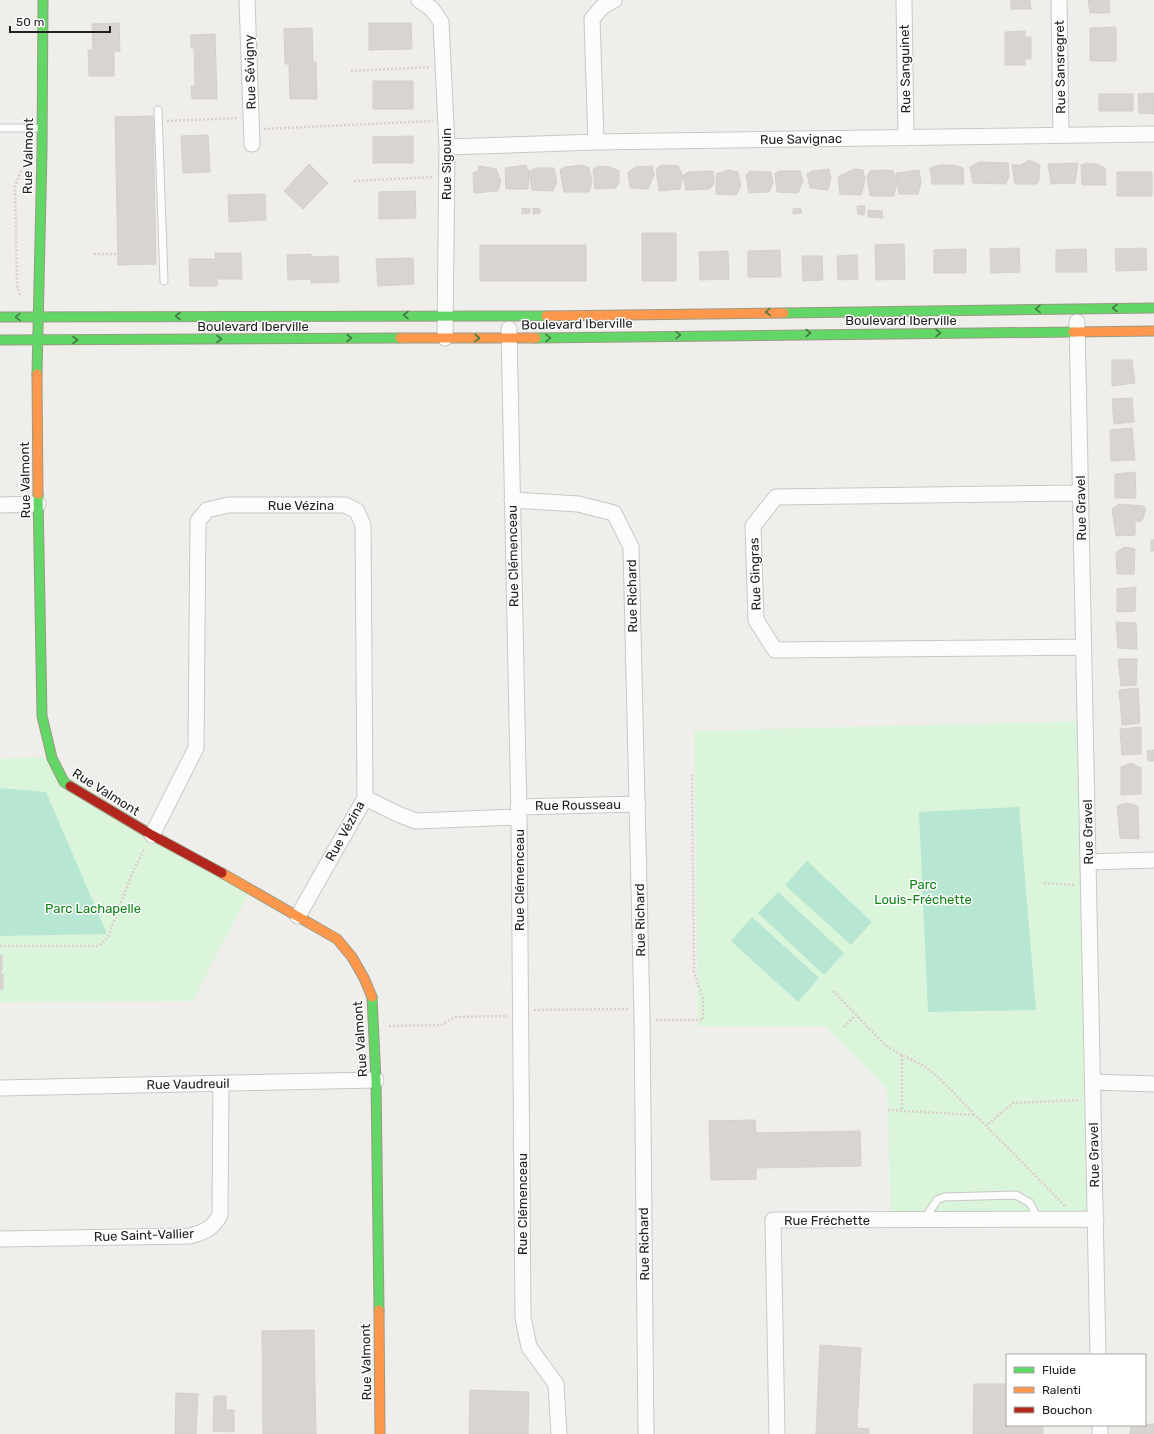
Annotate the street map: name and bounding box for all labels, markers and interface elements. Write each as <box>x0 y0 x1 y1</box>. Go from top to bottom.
scale bar <box>10 8 110 34</box>
text: 50 m <box>16 15 44 29</box>
street label: Rue Sansregret <box>1052 20 1069 114</box>
street label: Rue Sanguinet <box>897 24 914 114</box>
street label: Rue Sévigny <box>241 34 260 110</box>
street label: Rue Valmont <box>20 118 36 194</box>
street label: Rue Sigouin <box>439 128 455 200</box>
street label: Rue Savignac <box>760 131 842 148</box>
one-way arrow <box>1112 304 1118 312</box>
one-way arrow <box>1035 305 1041 313</box>
one-way arrow <box>765 308 771 316</box>
one-way arrow <box>403 311 409 319</box>
one-way arrow <box>175 312 181 320</box>
one-way arrow <box>15 313 21 321</box>
street label: Boulevard Iberville <box>845 313 957 328</box>
street label: Boulevard Iberville <box>521 316 633 332</box>
street label: Boulevard Iberville <box>197 319 309 334</box>
one-way arrow <box>805 329 811 337</box>
one-way arrow <box>935 329 941 337</box>
one-way arrow <box>675 331 681 339</box>
one-way arrow <box>346 334 352 342</box>
one-way arrow <box>474 334 480 342</box>
one-way arrow <box>545 334 551 342</box>
one-way arrow <box>216 335 222 343</box>
one-way arrow <box>72 336 78 344</box>
street label: Rue Valmont <box>17 442 33 518</box>
street label: Rue Gravel <box>1073 475 1089 541</box>
street label: Rue Vézina <box>268 498 334 513</box>
street label: Rue Clémenceau <box>505 505 521 607</box>
street label: Rue Gingras <box>746 537 765 611</box>
street label: Rue Richard <box>624 559 640 633</box>
street label: Rue Valmont <box>70 765 142 819</box>
street label: Rue Rousseau <box>535 797 621 813</box>
street label: Rue Vézina <box>322 798 368 864</box>
street label: Rue Gravel <box>1080 799 1096 865</box>
street label: Rue Clémenceau <box>512 829 527 931</box>
park label: Parc Louis-Fréchette <box>874 877 972 907</box>
street label: Rue Richard <box>632 883 648 957</box>
park label: Parc Lachapelle <box>45 901 141 916</box>
street label: Rue Valmont <box>350 1000 370 1078</box>
street label: Rue Vaudreuil <box>146 1076 230 1092</box>
street label: Rue Gravel <box>1086 1122 1102 1188</box>
street label: Rue Clémenceau <box>515 1153 530 1255</box>
street label: Rue Richard <box>636 1207 652 1281</box>
street label: Rue Fréchette <box>784 1213 870 1228</box>
street label: Rue Saint-Vallier <box>94 1226 194 1244</box>
street label: Rue Valmont <box>358 1324 374 1400</box>
legend <box>1006 1354 1146 1426</box>
text: Fluide <box>1042 1363 1076 1377</box>
text: Ralenti <box>1042 1383 1081 1397</box>
text: Bouchon <box>1042 1403 1092 1417</box>

